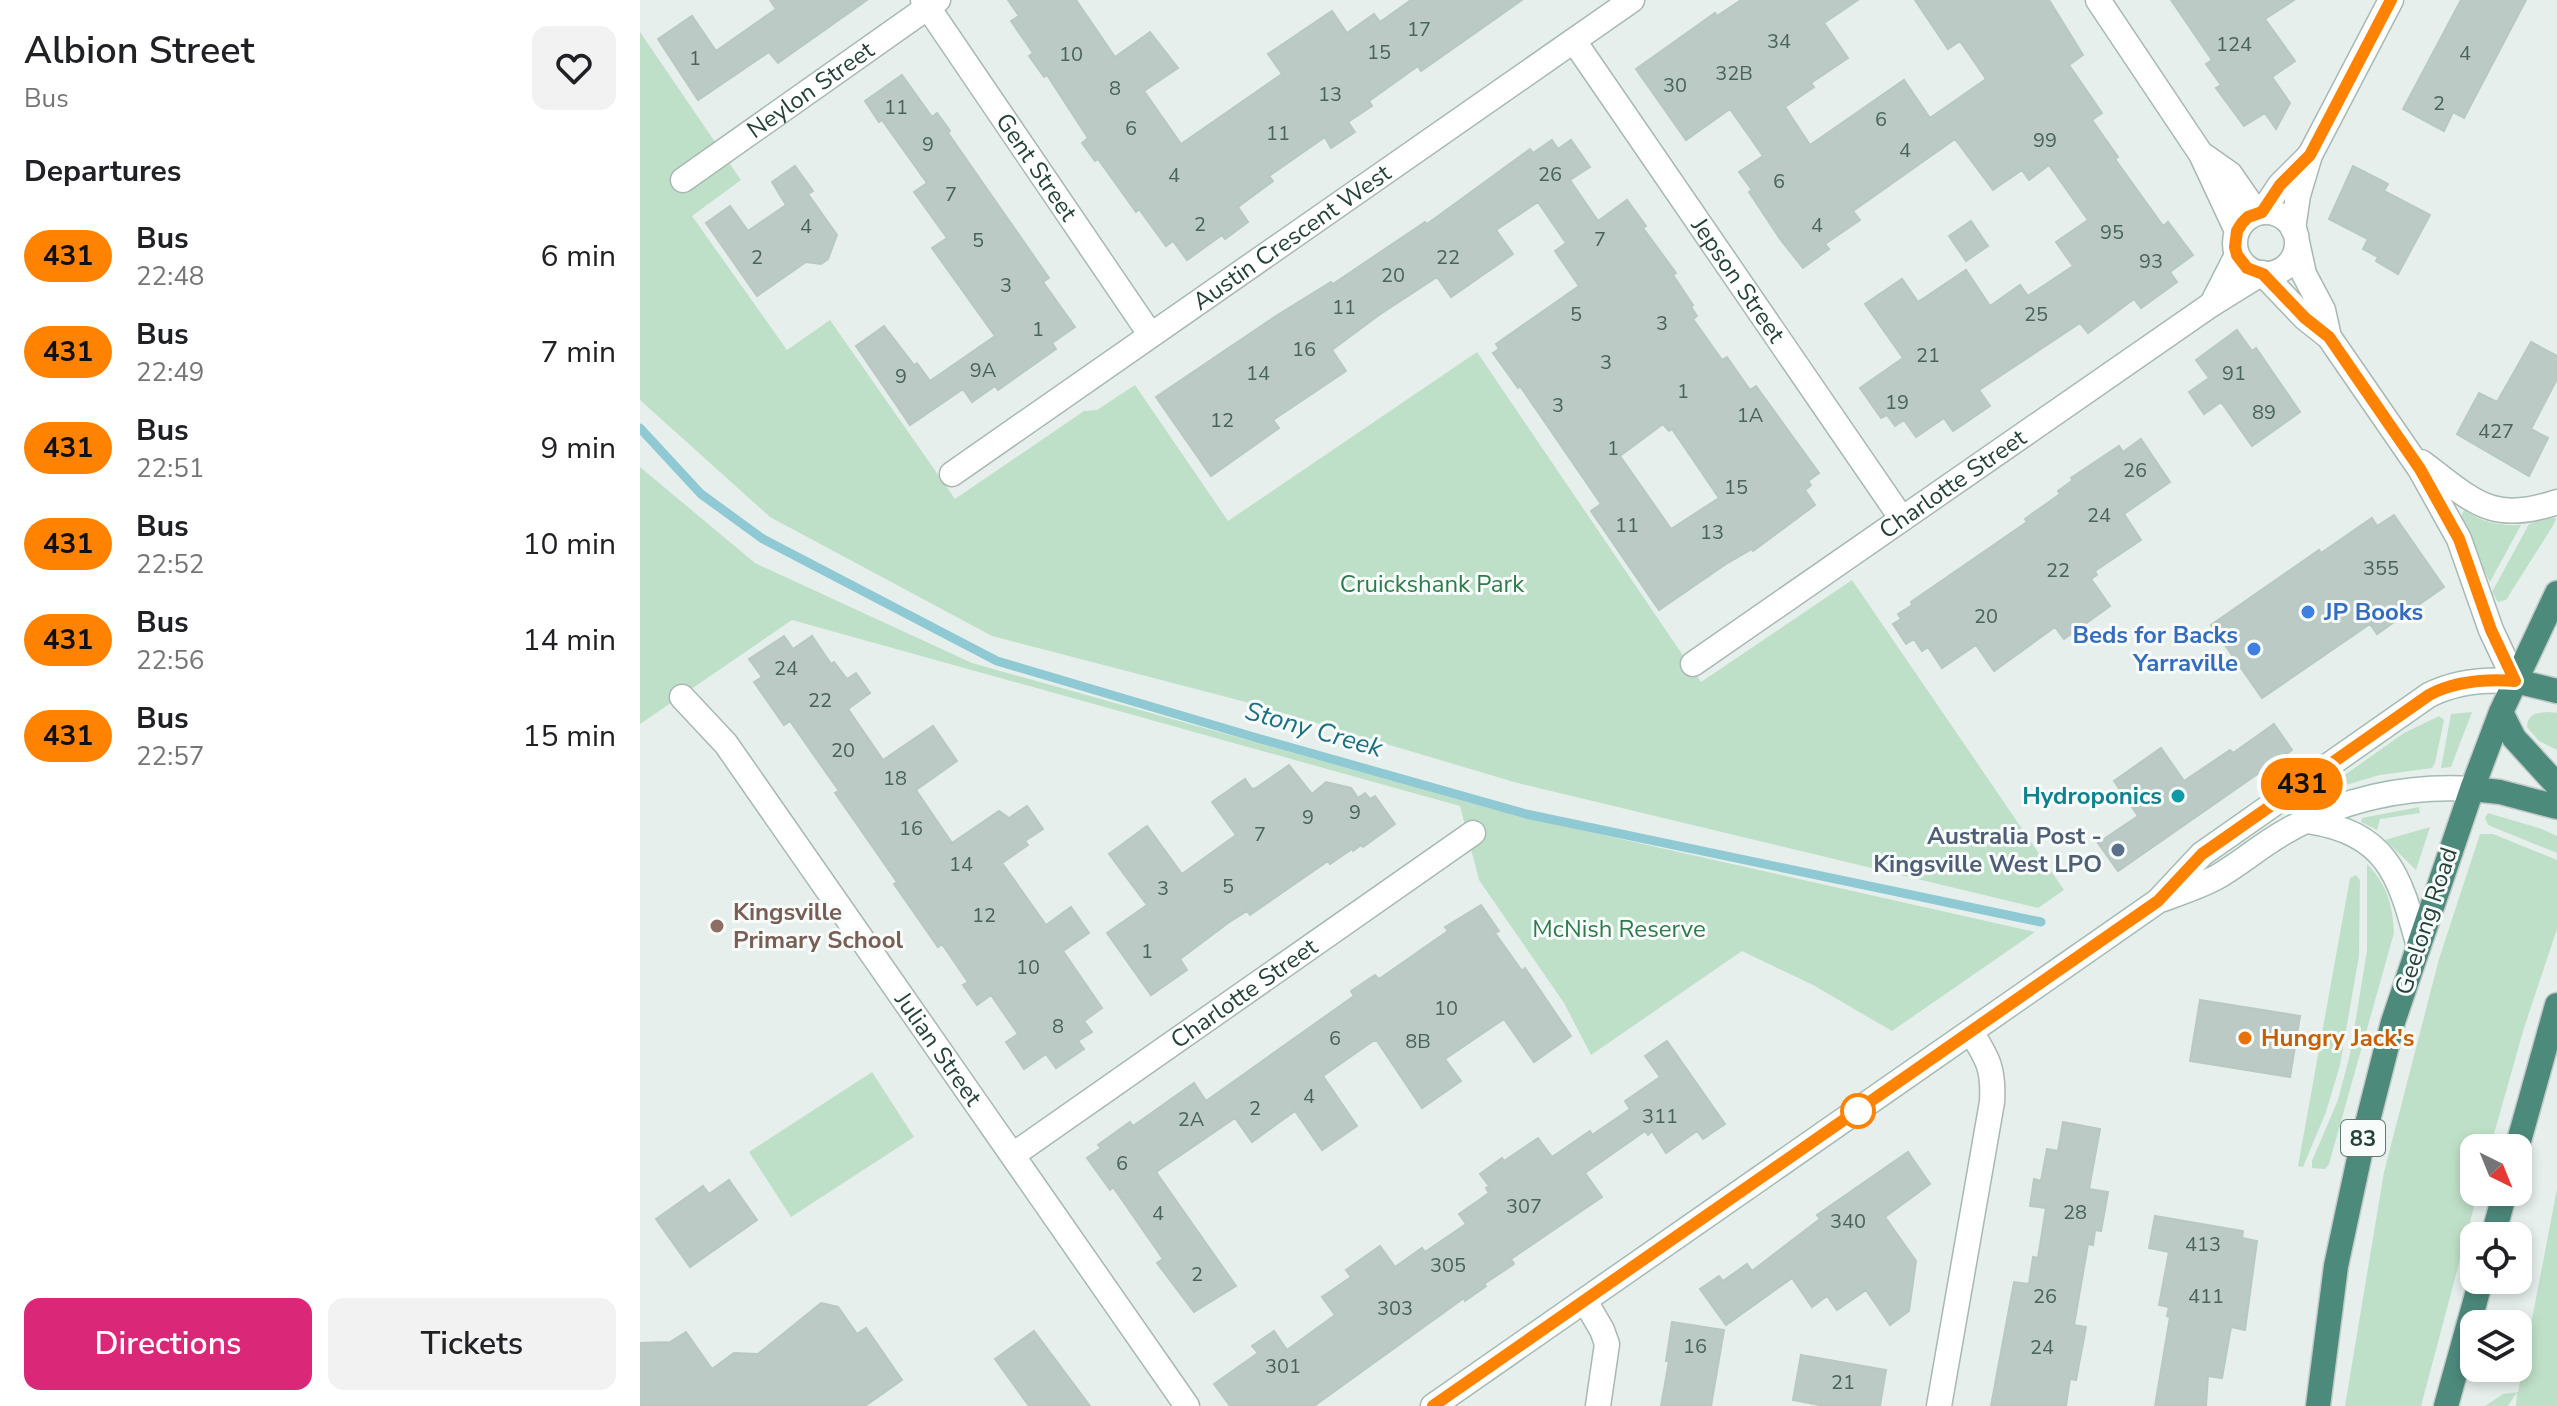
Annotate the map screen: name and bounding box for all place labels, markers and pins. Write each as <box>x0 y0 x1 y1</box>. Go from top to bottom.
place label: JP Books <box>2323 596 2423 628</box>
marker: JP Books <box>2299 603 2317 621</box>
place label: Beds for Backs Yarraville <box>2072 619 2238 679</box>
marker: Beds for Backs Yarraville <box>2245 640 2263 658</box>
place label: Hydroponics <box>2022 780 2162 812</box>
marker: Hydroponics <box>2169 787 2187 805</box>
place label: Australia Post - Kingsville West LPO <box>1873 820 2102 880</box>
marker: Australia Post - Kingsville West LPO <box>2109 841 2127 859</box>
place label: Kingsville Primary School <box>733 896 904 956</box>
marker: Kingsville Primary School <box>708 917 726 935</box>
place label: Hungry Jack's <box>2261 1022 2415 1054</box>
marker: Hungry Jack's <box>2236 1029 2254 1047</box>
unlabelled marker <box>1841 1094 1875 1128</box>

